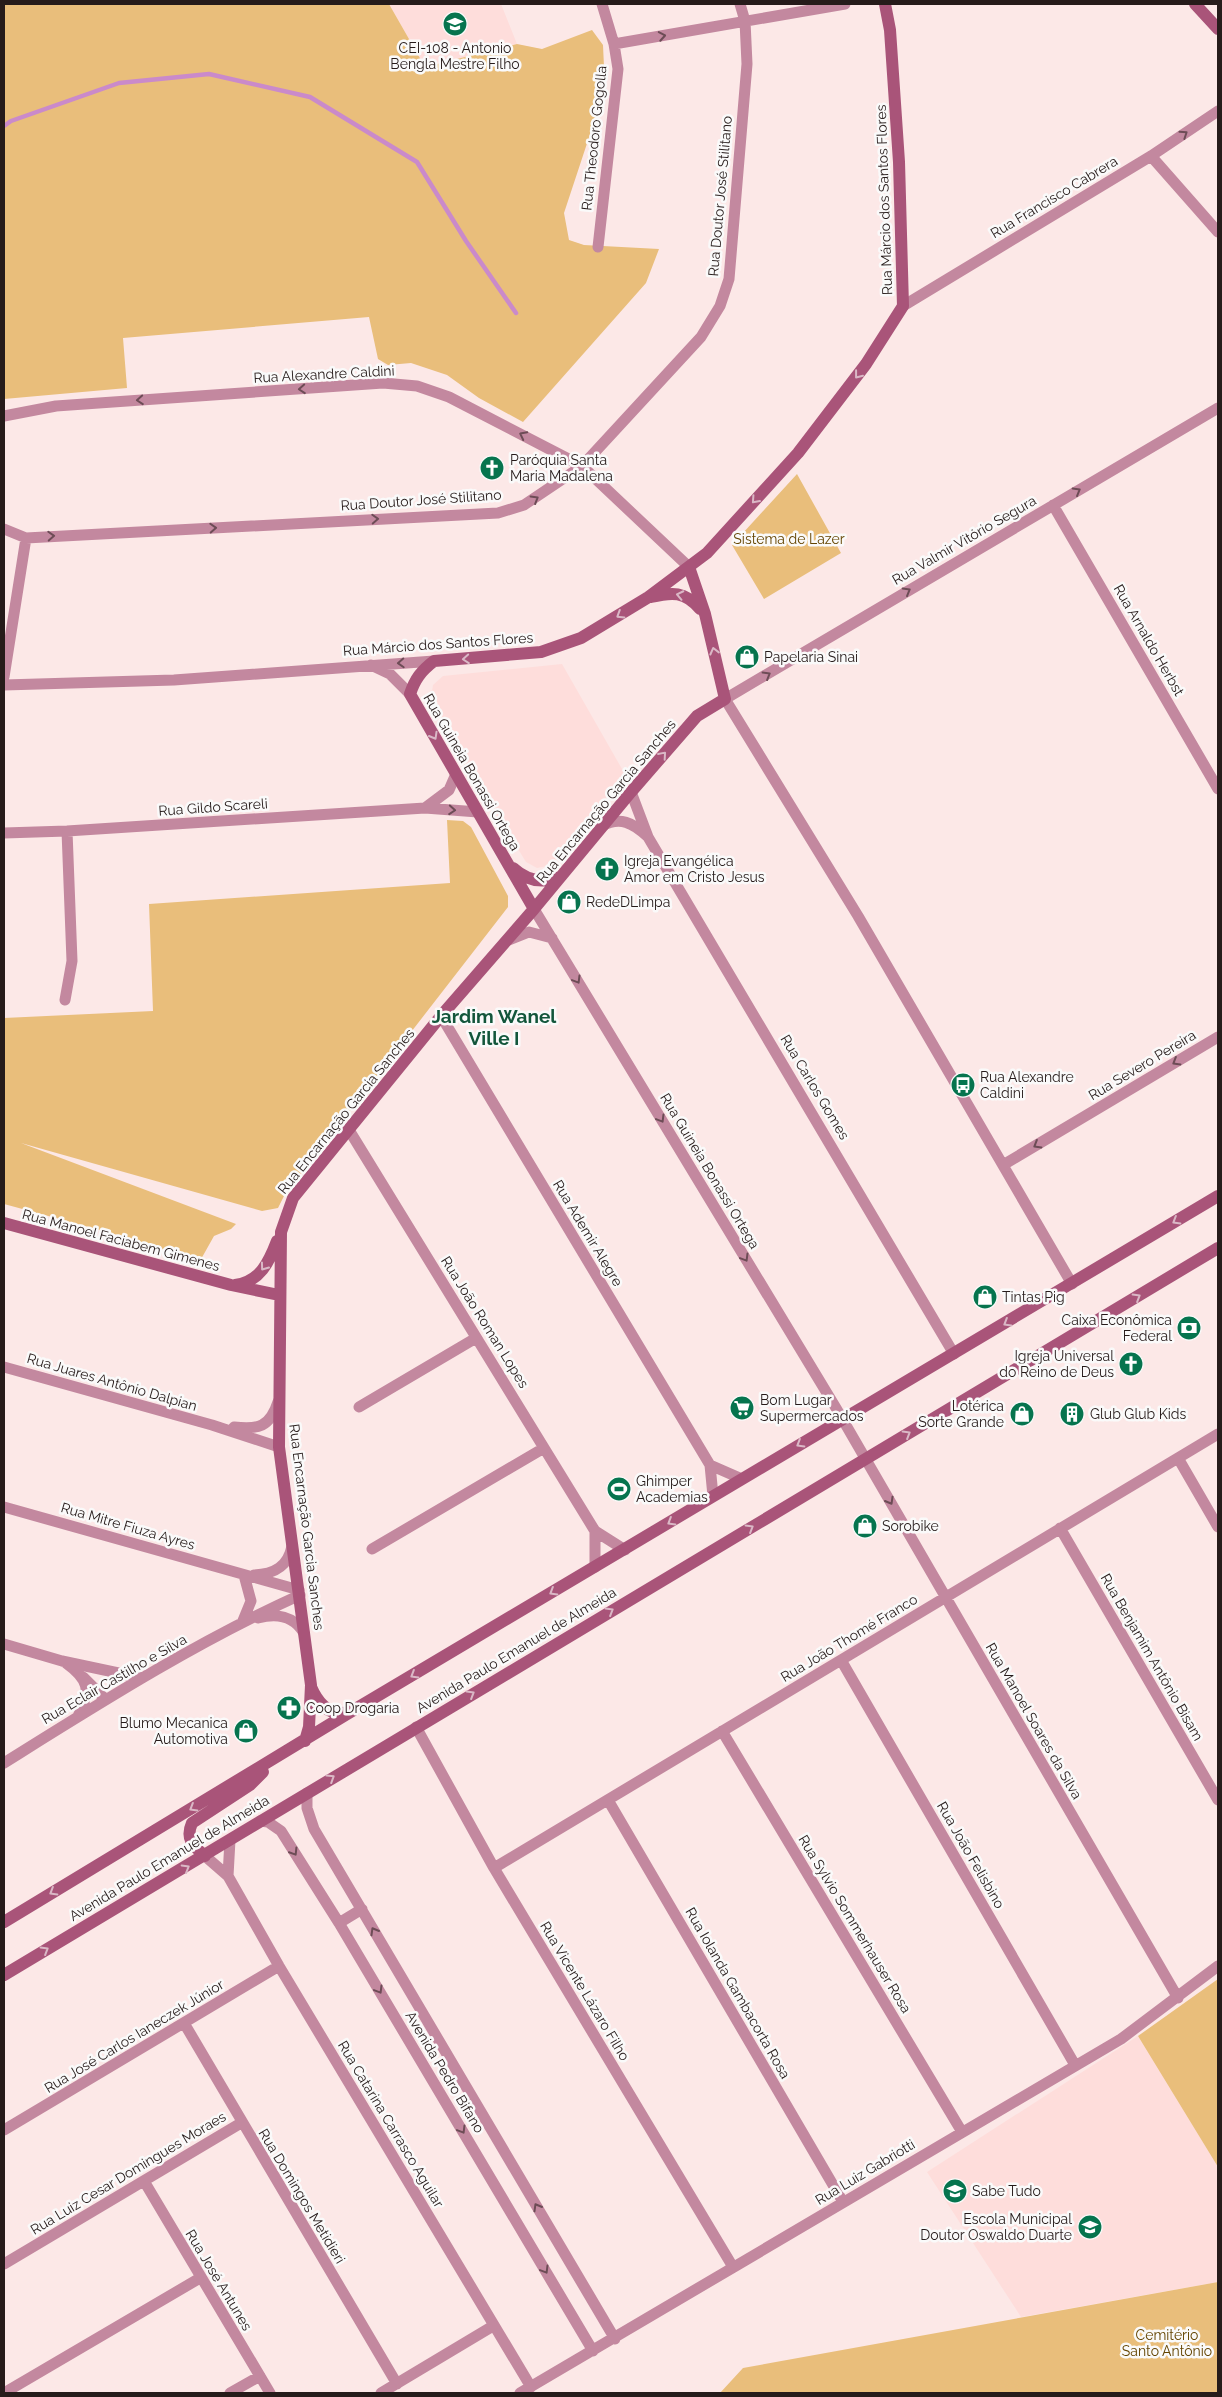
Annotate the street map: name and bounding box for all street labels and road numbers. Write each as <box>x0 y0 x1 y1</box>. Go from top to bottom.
street label: Rua Theodoro Gogolla <box>578 65 610 211</box>
street label: Rua Márcio dos Santos Flores <box>873 104 895 296</box>
street label: Rua Doutor José Stilitano <box>705 115 735 277</box>
street label: Rua Francisco Cabrera <box>988 153 1120 241</box>
street label: Rua Alexandre Caldini <box>253 362 395 386</box>
street label: Rua Doutor José Stilitano <box>340 486 502 514</box>
street label: Rua Valmir Vitório Segura <box>889 492 1039 588</box>
street label: Rua Arnaldo Herbst <box>1111 581 1188 699</box>
street label: Rua Márcio dos Santos Flores <box>342 629 534 659</box>
street label: Rua Guineia Bonassi Ortega <box>420 691 524 853</box>
street label: Rua Encarnação Garcia Sanches <box>533 716 679 886</box>
street label: Rua Gildo Scareli <box>158 795 268 819</box>
street label: Rua Encarnação Garcia Sanches <box>274 1025 418 1197</box>
street label: Rua Severo Pereira <box>1085 1027 1199 1103</box>
street label: Rua Carlos Gomes <box>777 1032 853 1142</box>
street label: Rua Guineia Bonassi Ortega <box>657 1090 763 1252</box>
street label: Rua Ademir Alegre <box>550 1177 626 1289</box>
street label: Rua Manoel Faciabem Gimenes <box>20 1206 222 1274</box>
street label: Rua João Roman Lopes <box>438 1253 532 1391</box>
street label: Rua Juares Antônio Dalpian <box>25 1350 199 1414</box>
street label: Rua Encarnação Garcia Sanches <box>286 1423 328 1631</box>
street label: Rua Mitre Fiuza Ayres <box>59 1499 197 1553</box>
street label: Rua Benjamim Antônio Bisam <box>1098 1571 1206 1743</box>
street label: Avenida Paulo Emanuel de Almeida <box>413 1584 619 1716</box>
street label: Rua João Thomé Franco <box>778 1591 920 1685</box>
street label: Rua Eclair Castilho e Silva <box>39 1631 189 1727</box>
street label: Rua Manoel Soares da Silva <box>983 1640 1085 1802</box>
street label: Avenida Paulo Emanuel de Almeida <box>66 1792 272 1924</box>
street label: Rua João Felisbino <box>934 1799 1008 1911</box>
street label: Rua Sylvio Sommerhauser Rosa <box>795 1832 915 2016</box>
street label: Rua Iolanda Gambacorta Rosa <box>682 1905 794 2081</box>
street label: Rua Vicente Lázaro Filho <box>537 1919 633 2063</box>
street label: Rua José Carlos Ianeczek Júnior <box>41 1976 227 2096</box>
street label: Avenida Pedro Bifano <box>402 2008 488 2136</box>
street label: Rua Catarina Carrasco Aguilar <box>335 2038 447 2210</box>
street label: Rua Luiz Cesar Domingues Moraes <box>28 2108 229 2238</box>
street label: Rua Domingos Metidieri <box>255 2126 349 2266</box>
street label: Rua Luiz Gabriotti <box>812 2136 918 2208</box>
street label: Rua José Antunes <box>183 2227 256 2334</box>

